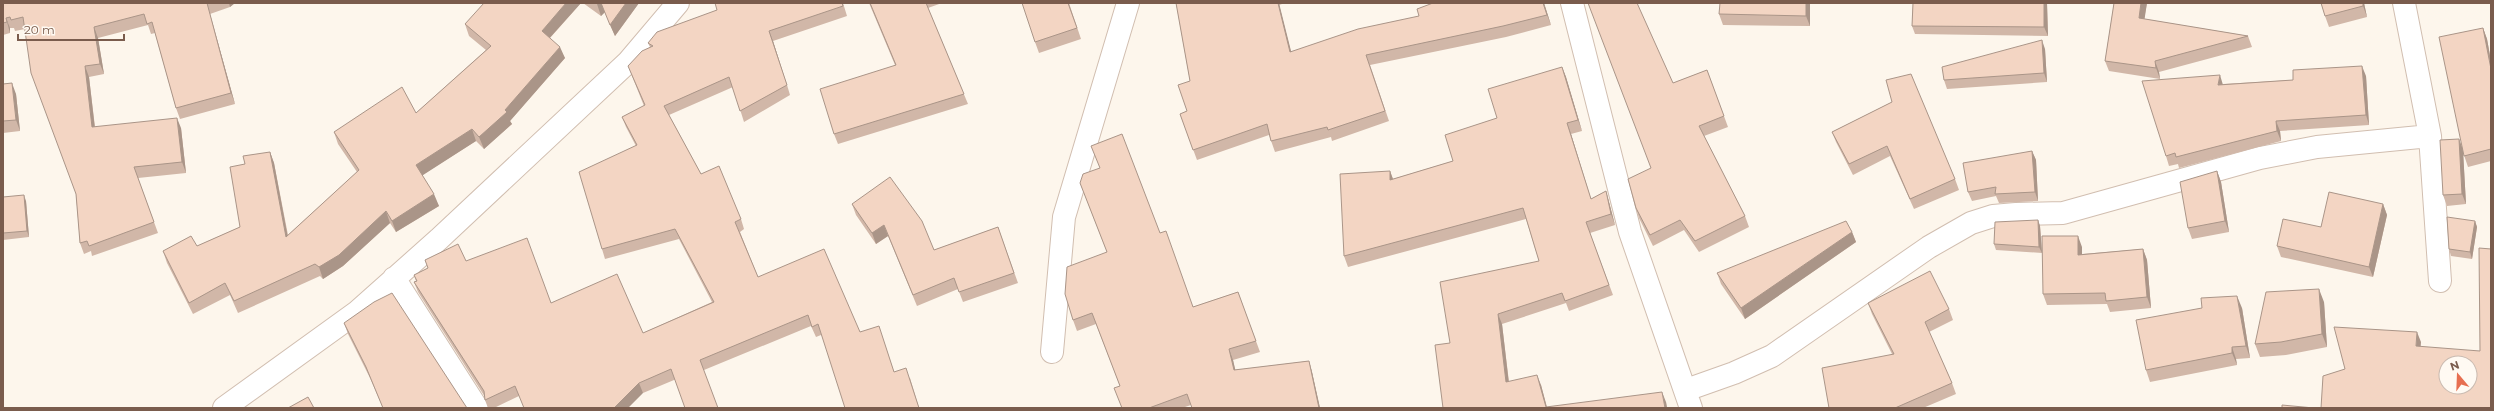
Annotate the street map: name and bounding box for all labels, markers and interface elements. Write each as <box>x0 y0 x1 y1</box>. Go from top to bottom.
scale bar <box>18 16 124 42</box>
text: 20 m <box>24 22 55 37</box>
north arrow <box>2438 355 2478 395</box>
text: N <box>2448 357 2461 374</box>

